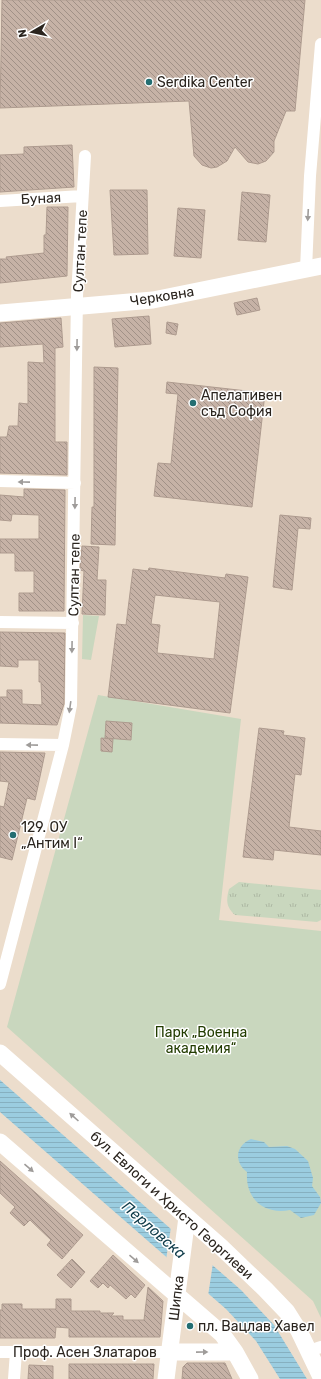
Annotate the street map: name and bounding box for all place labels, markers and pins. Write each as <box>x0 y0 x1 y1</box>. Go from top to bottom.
place label: Serdika Center <box>157 74 254 91</box>
marker: Serdika Center <box>144 77 154 87</box>
place label: Апелативен съд София <box>201 387 282 420</box>
marker: Апелативен съд София <box>188 398 198 408</box>
place label: 129. ОУ „Антим I“ <box>21 819 83 852</box>
marker: 129. ОУ „Антим I“ <box>8 830 18 840</box>
place label: пл. Вацлав Хавел <box>198 1318 315 1335</box>
marker: пл. Вацлав Хавел <box>185 1321 195 1331</box>

